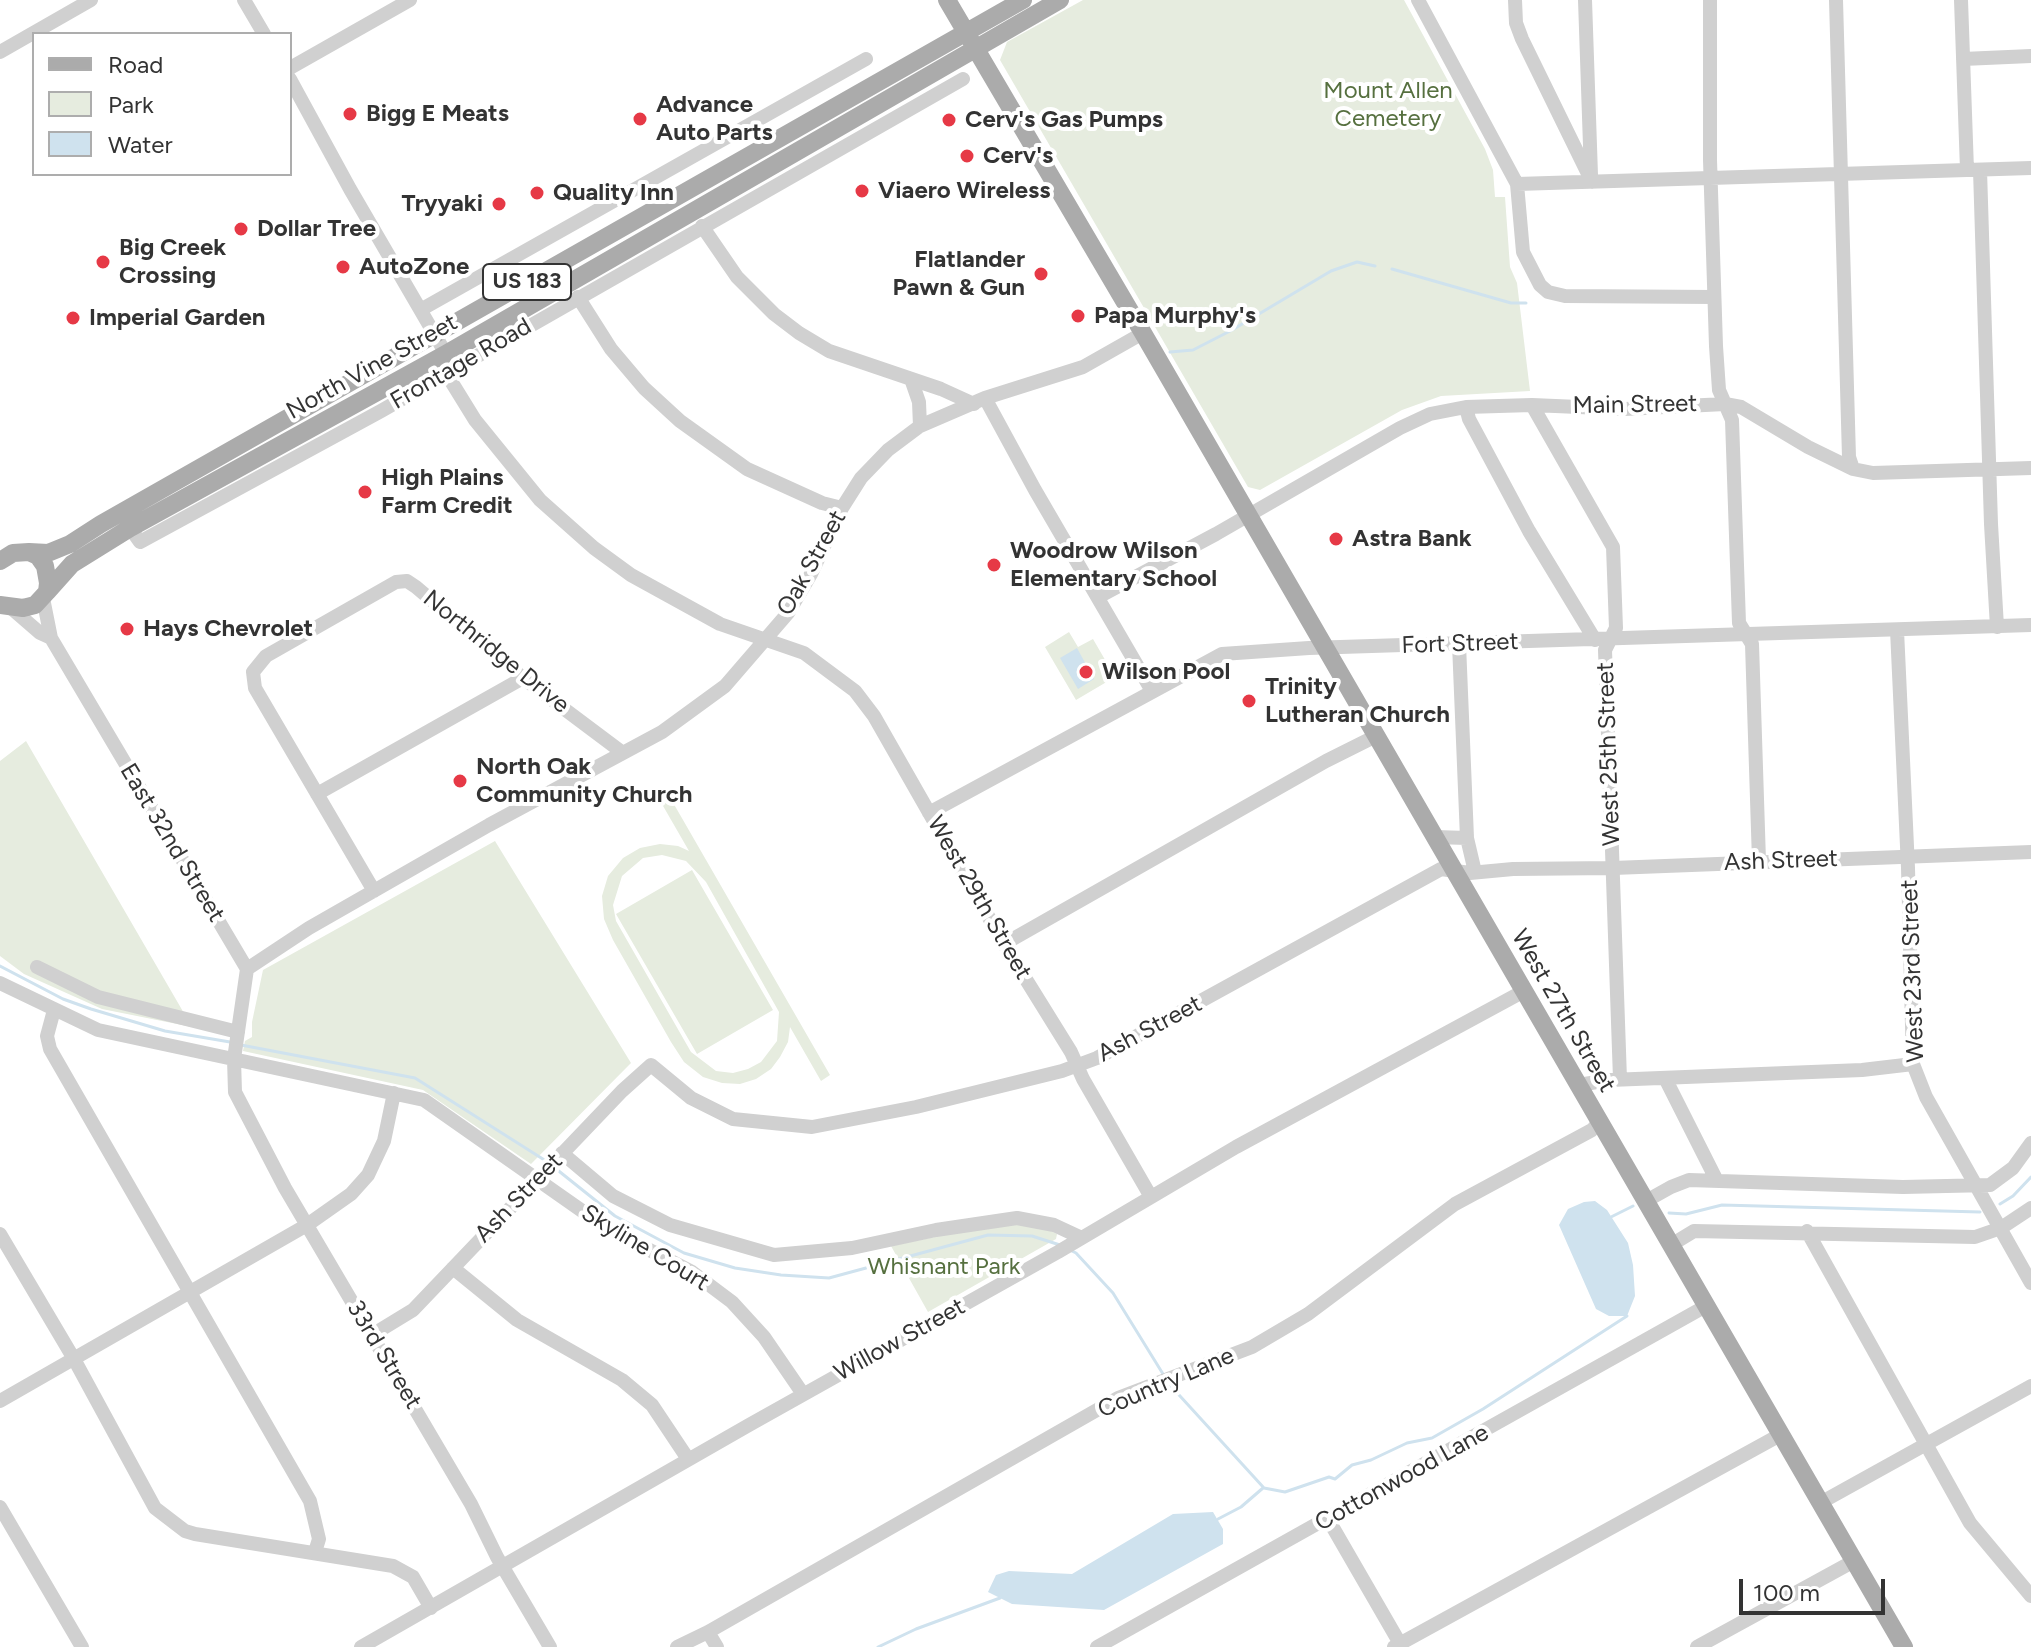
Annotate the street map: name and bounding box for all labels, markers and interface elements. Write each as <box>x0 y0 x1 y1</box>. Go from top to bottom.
legend <box>32 32 292 176</box>
text: Road <box>108 50 163 79</box>
park label: Mount Allen Cemetery <box>1323 77 1453 133</box>
text: Park <box>108 90 154 119</box>
place label: Advance Auto Parts <box>656 91 773 147</box>
place label: Bigg E Meats <box>366 100 509 128</box>
marker: Bigg E Meats <box>341 105 359 123</box>
place label: Cerv's Gas Pumps <box>965 106 1163 134</box>
marker: Advance Auto Parts <box>631 110 649 128</box>
marker: Cerv's Gas Pumps <box>940 111 958 129</box>
text: Water <box>108 130 173 159</box>
place label: Cerv's <box>983 142 1053 170</box>
marker: Cerv's <box>958 147 976 165</box>
place label: Viaero Wireless <box>878 177 1050 205</box>
place label: Quality Inn <box>553 179 674 207</box>
marker: Viaero Wireless <box>853 182 871 200</box>
marker: Quality Inn <box>528 184 546 202</box>
place label: Tryyaki <box>402 190 483 218</box>
marker: Tryyaki <box>490 195 508 213</box>
place label: Dollar Tree <box>257 215 376 243</box>
marker: Dollar Tree <box>232 220 250 238</box>
place label: Big Creek Crossing <box>119 234 226 290</box>
place label: Flatlander Pawn & Gun <box>893 246 1025 302</box>
marker: Big Creek Crossing <box>94 253 112 271</box>
place label: AutoZone <box>359 253 469 281</box>
marker: AutoZone <box>334 258 352 276</box>
road number: US 183 <box>483 264 571 300</box>
marker: Flatlander Pawn & Gun <box>1032 265 1050 283</box>
place label: Papa Murphy's <box>1094 302 1256 330</box>
place label: Imperial Garden <box>89 304 265 332</box>
marker: Papa Murphy's <box>1069 307 1087 325</box>
street label: North Vine Street <box>282 308 462 426</box>
marker: Imperial Garden <box>64 309 82 327</box>
street label: Frontage Road <box>385 312 537 416</box>
street label: Main Street <box>1572 390 1698 420</box>
place label: High Plains Farm Credit <box>381 464 513 520</box>
marker: High Plains Farm Credit <box>356 483 374 501</box>
street label: Oak Street <box>771 505 853 621</box>
place label: Astra Bank <box>1352 525 1472 553</box>
marker: Astra Bank <box>1327 530 1345 548</box>
place label: Woodrow Wilson Elementary School <box>1010 537 1217 593</box>
marker: Woodrow Wilson Elementary School <box>985 556 1003 574</box>
street label: Northridge Drive <box>417 584 575 720</box>
place label: Hays Chevrolet <box>143 615 313 643</box>
marker: Hays Chevrolet <box>118 620 136 638</box>
street label: Fort Street <box>1401 628 1519 660</box>
place label: Wilson Pool <box>1102 658 1230 686</box>
street label: West 25th Street <box>1591 661 1627 847</box>
marker: Wilson Pool <box>1077 663 1095 681</box>
place label: Trinity Lutheran Church <box>1265 673 1450 729</box>
marker: Trinity Lutheran Church <box>1240 692 1258 710</box>
place label: North Oak Community Church <box>476 753 693 809</box>
street label: East 32nd Street <box>113 759 231 927</box>
marker: North Oak Community Church <box>451 772 469 790</box>
street label: West 29th Street <box>921 811 1037 985</box>
street label: Ash Street <box>1724 845 1838 877</box>
street label: West 23rd Street <box>1895 879 1931 1063</box>
street label: West 27th Street <box>1505 924 1621 1098</box>
street label: Ash Street <box>1093 990 1207 1068</box>
street label: Ash Street <box>469 1147 569 1249</box>
street label: Skyline Court <box>576 1199 714 1297</box>
park label: Whisnant Park <box>868 1253 1020 1281</box>
street label: Willow Street <box>830 1292 970 1388</box>
street label: 33rd Street <box>340 1296 428 1414</box>
street label: Country Lane <box>1094 1341 1238 1425</box>
street label: Cottonwood Lane <box>1310 1418 1494 1538</box>
scale bar <box>1743 1563 1889 1613</box>
text: 100 m <box>1753 1578 1820 1607</box>

